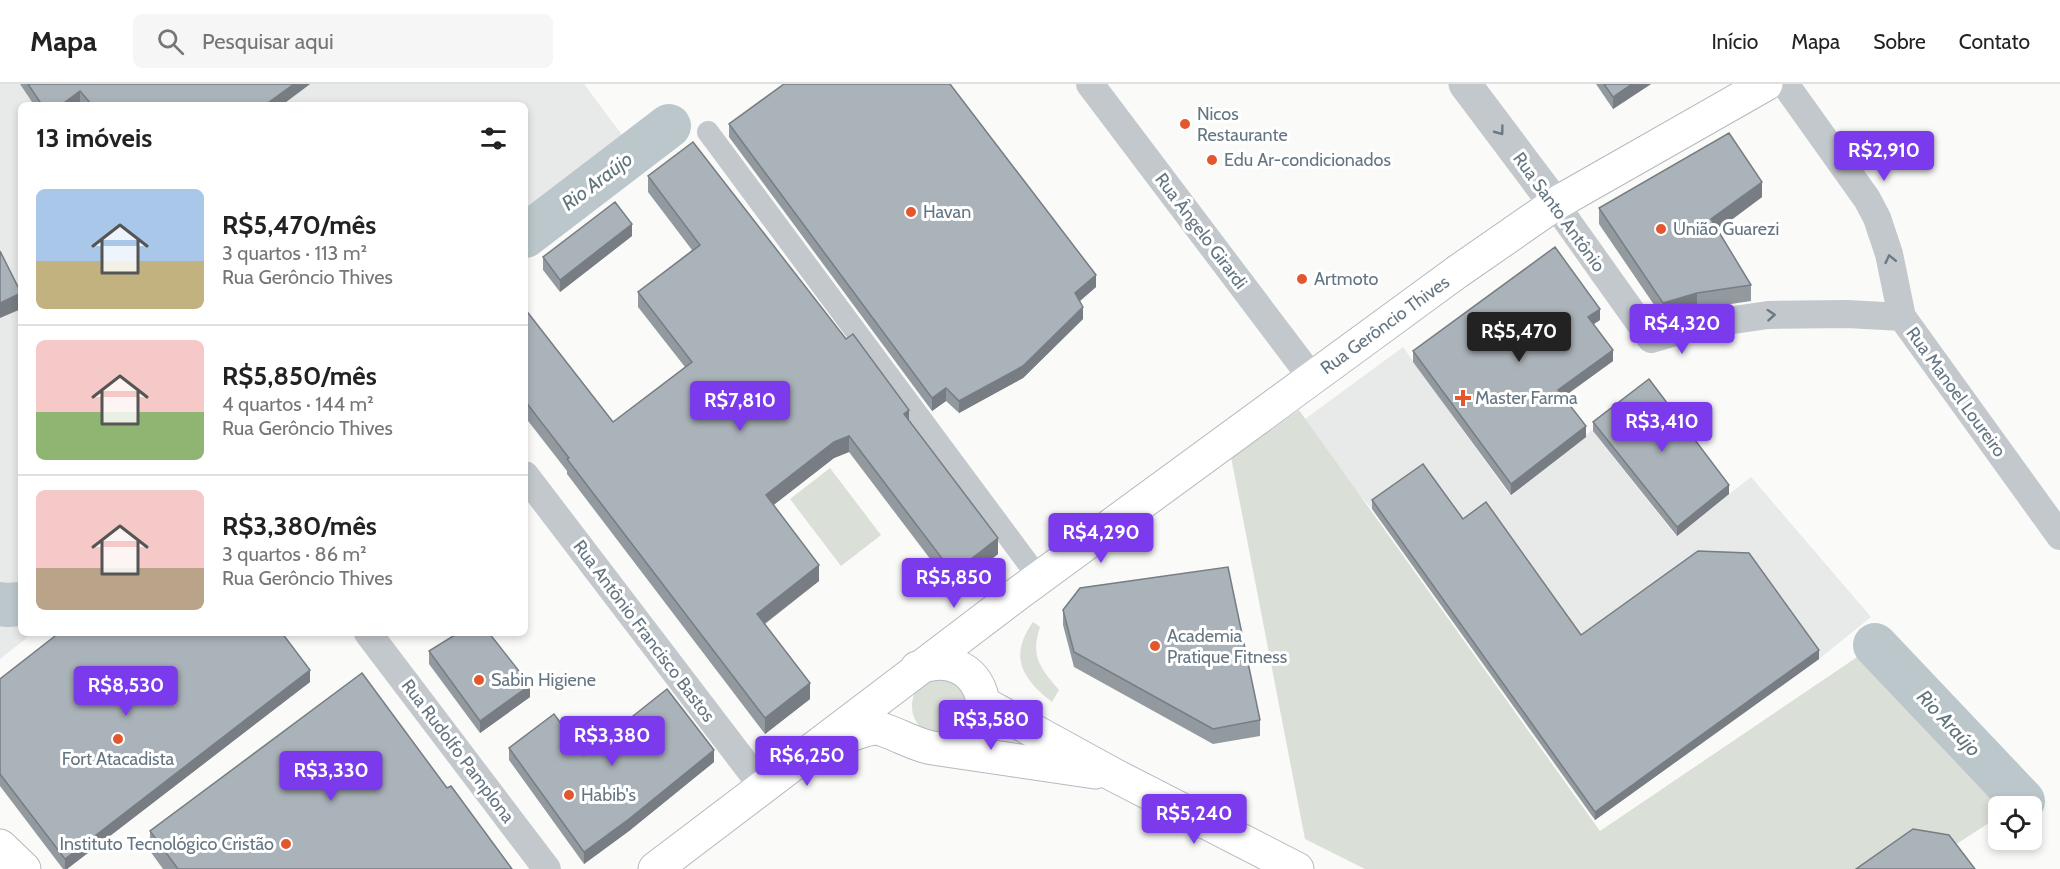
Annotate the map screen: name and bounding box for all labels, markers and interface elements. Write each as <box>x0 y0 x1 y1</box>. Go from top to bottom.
search box <box>133 14 553 68</box>
text: Mapa <box>30 24 97 58</box>
icon: search <box>154 25 187 58</box>
text: Pesquisar aqui <box>202 28 334 55</box>
text: Início <box>1711 29 1758 54</box>
text: Mapa <box>1791 29 1840 54</box>
text: Sobre <box>1873 29 1926 54</box>
text: Contato <box>1959 29 2030 54</box>
place label: Nicos Restaurante <box>1197 103 1288 146</box>
marker: Nicos Restaurante <box>1178 117 1192 131</box>
text: 13 imóveis <box>36 122 152 154</box>
icon: filters <box>477 122 510 155</box>
one-way arrow <box>1493 124 1504 135</box>
pin: R$2,910 <box>1829 131 1939 182</box>
text: R$2,910 <box>1848 138 1920 162</box>
water label: Rio Araújo <box>557 147 637 215</box>
street label: Rua Santo Antônio <box>1508 148 1610 276</box>
place label: Edu Ar-condicionados <box>1224 149 1391 171</box>
marker: Edu Ar-condicionados <box>1205 153 1219 167</box>
street label: Rua Ângelo Girardi <box>1150 169 1252 293</box>
place label: Havan <box>923 201 971 223</box>
marker: Havan <box>904 205 918 219</box>
text: R$5,470/mês <box>222 209 376 241</box>
icon: home <box>84 213 156 285</box>
place label: União Guarezi <box>1673 218 1779 240</box>
marker: União Guarezi <box>1654 222 1668 236</box>
text: 3 quartos · 113 m² <box>222 241 367 265</box>
one-way arrow <box>1885 255 1898 265</box>
text: Rua Gerôncio Thives <box>222 265 393 289</box>
place label: Artmoto <box>1314 268 1378 290</box>
street label: Rua Gerôncio Thives <box>1316 271 1454 379</box>
marker: Artmoto <box>1295 272 1309 286</box>
pin: R$4,320 <box>1627 304 1737 355</box>
one-way arrow <box>1767 309 1776 322</box>
text: R$4,320 <box>1644 311 1720 335</box>
pin: R$5,470 <box>1464 312 1574 363</box>
text: R$5,470 <box>1481 319 1557 343</box>
street label: Rua Manoel Loureiro <box>1901 323 2011 461</box>
text: R$5,850/mês <box>222 360 377 392</box>
icon: home <box>84 364 156 436</box>
pin: R$7,810 <box>685 381 795 432</box>
place label: Master Farma <box>1475 387 1578 409</box>
text: R$7,810 <box>704 388 776 412</box>
marker: Master Farma <box>1456 391 1470 405</box>
text: 4 quartos · 144 m² <box>222 392 374 416</box>
pin: R$3,410 <box>1607 402 1717 453</box>
text: R$3,410 <box>1625 409 1699 433</box>
text: Rua Gerôncio Thives <box>222 416 393 440</box>
text: R$3,380/mês <box>222 510 377 542</box>
pin: R$4,290 <box>1046 513 1156 564</box>
icon: home <box>84 514 156 586</box>
text: R$4,290 <box>1062 520 1140 544</box>
street label: Rua Antônio Francisco Bastos <box>568 536 720 726</box>
text: 3 quartos · 86 m² <box>222 542 367 566</box>
pin: R$5,850 <box>899 558 1009 609</box>
text: R$5,850 <box>916 565 992 589</box>
text: Rua Gerôncio Thives <box>222 566 393 590</box>
place label: Academia Pratique Fitness <box>1167 625 1287 668</box>
marker: Academia Pratique Fitness <box>1148 639 1162 653</box>
pin: R$8,530 <box>71 666 181 717</box>
place label: Sabin Higiene <box>491 669 596 691</box>
text: R$8,530 <box>88 673 164 697</box>
marker: Sabin Higiene <box>472 673 486 687</box>
street label: Rua Rudolfo Pamplona <box>397 675 519 827</box>
water label: Rio Araújo <box>1912 685 1986 761</box>
pin: R$3,580 <box>936 700 1046 751</box>
text: R$3,580 <box>953 707 1029 731</box>
pin: R$3,380 <box>557 716 667 767</box>
text: R$3,380 <box>574 723 650 747</box>
marker: Fort Atacadista <box>111 732 125 746</box>
pin: R$6,250 <box>752 736 862 787</box>
text: R$6,250 <box>769 743 845 767</box>
place label: Fort Atacadista <box>62 748 175 770</box>
pin: R$3,330 <box>276 751 386 802</box>
text: R$3,330 <box>293 758 369 782</box>
place label: Habib's <box>581 784 636 806</box>
marker: Habib's <box>562 788 576 802</box>
pin: R$5,240 <box>1139 794 1249 845</box>
map controls <box>1988 796 2042 850</box>
button: locate <box>1988 796 2042 850</box>
text: R$5,240 <box>1156 801 1232 825</box>
place label: Instituto Tecnológico Cristão <box>60 833 274 855</box>
marker: Instituto Tecnológico Cristão <box>279 837 293 851</box>

